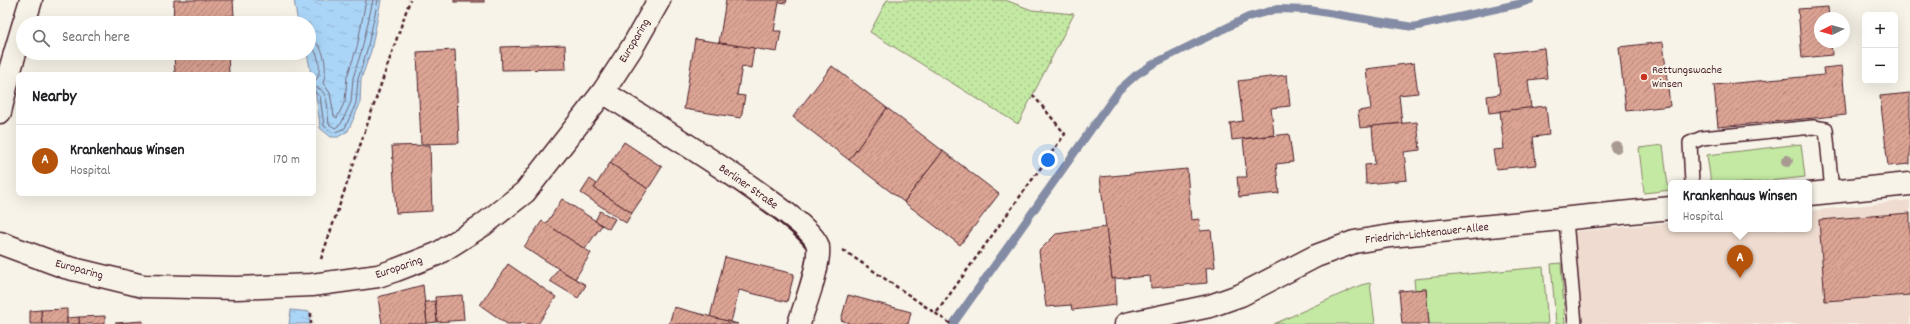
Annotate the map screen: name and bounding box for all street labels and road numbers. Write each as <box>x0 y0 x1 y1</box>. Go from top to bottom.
street label: Europaring <box>615 16 655 66</box>
street label: Berliner Straße <box>715 160 781 214</box>
street label: Friedrich-Lichtenauer-Allee <box>1364 219 1490 249</box>
street label: Europaring <box>373 252 425 284</box>
street label: Europaring <box>53 255 105 285</box>

